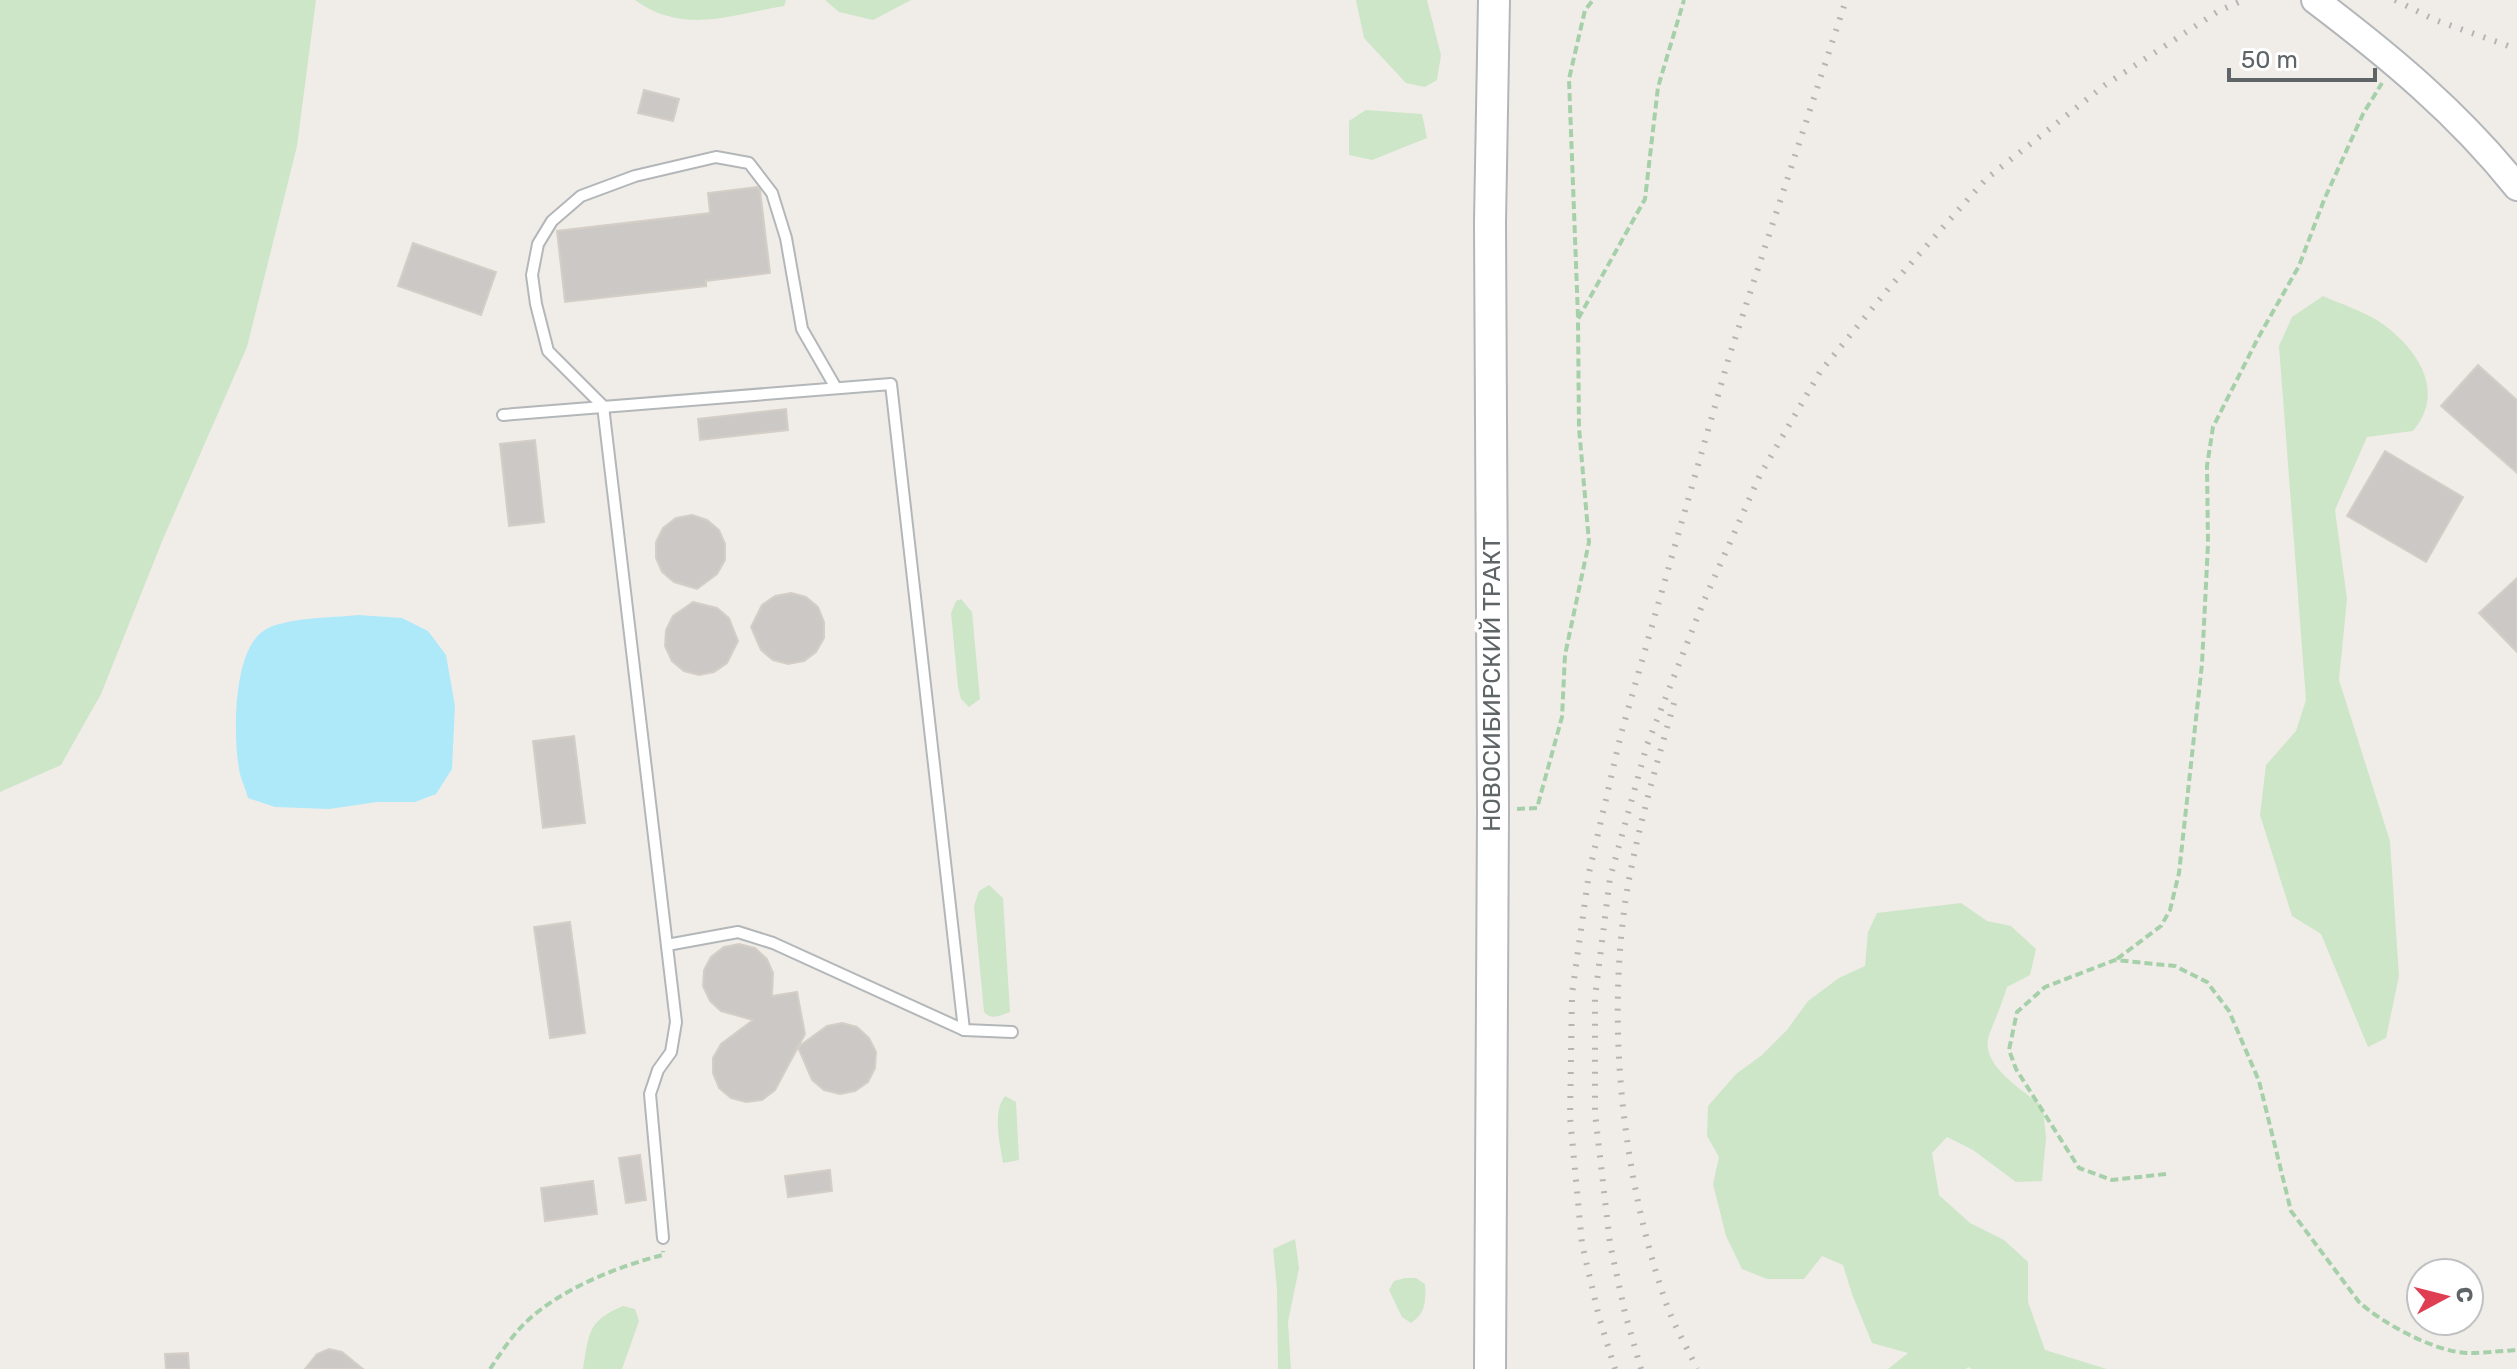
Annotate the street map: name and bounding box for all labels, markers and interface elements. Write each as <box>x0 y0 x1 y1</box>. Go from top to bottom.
scale bar <box>2229 32 2375 82</box>
text: 50 m <box>2241 46 2298 74</box>
street label: НОВОСИБИРСКИЙ ТРАКТ <box>1478 536 1506 832</box>
north arrow <box>2405 1257 2485 1337</box>
text: С <box>2450 1285 2479 1304</box>

